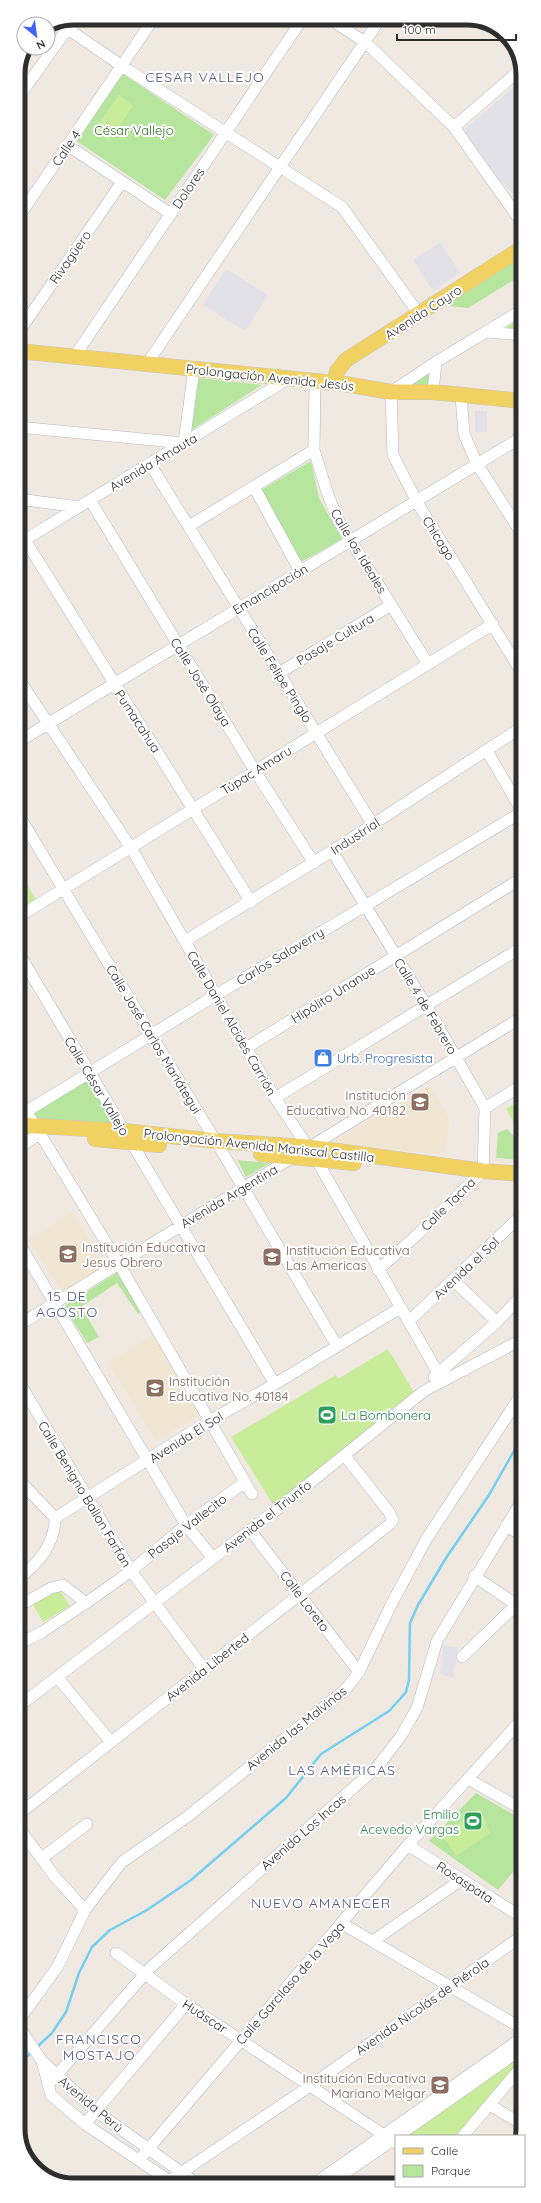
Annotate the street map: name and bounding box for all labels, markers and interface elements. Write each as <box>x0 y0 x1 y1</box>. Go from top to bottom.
north arrow <box>16 16 56 56</box>
scale bar <box>397 16 516 42</box>
text: 100 m <box>403 22 436 37</box>
text: N <box>34 37 48 53</box>
district label: CESAR VALLEJO <box>145 68 265 86</box>
park label: César Vallejo <box>94 122 174 138</box>
street label: Calle 4 <box>48 127 84 169</box>
street label: Dolores <box>168 164 208 212</box>
street label: Rivagüero <box>46 227 94 287</box>
street label: Avenida Cayro <box>382 281 464 343</box>
street label: Prolongación Avenida Jesús <box>185 360 355 394</box>
street label: Avenida Amauta <box>106 430 200 494</box>
street label: Calle los Ideales <box>327 506 391 596</box>
street label: Chicago <box>419 513 459 563</box>
street label: Emancipación <box>230 560 310 618</box>
street label: Pasaje Cultura <box>293 610 377 668</box>
street label: Calle Felipe Pinglo <box>244 625 316 726</box>
street label: Calle José Olaya <box>167 635 235 729</box>
street label: Pumacahua <box>112 686 164 756</box>
street label: Túpac Amaru <box>218 742 294 798</box>
street label: Industrial <box>327 814 383 858</box>
street label: Carlos Salaverry <box>233 924 327 988</box>
street label: Calle Daniel Alcides Carrión <box>184 948 280 1098</box>
street label: Calle 4 de Febrero <box>391 955 461 1057</box>
street label: Calle José Carlos Mariátegui <box>103 961 205 1117</box>
street label: Hipólito Unanue <box>288 962 378 1026</box>
street label: Calle César Vallejo <box>61 1034 133 1138</box>
shop icon: Urb. Progresista <box>312 1047 334 1069</box>
place label: Urb. Progresista <box>337 1050 433 1066</box>
place label: Institución Educativa No. 40182 <box>286 1087 406 1118</box>
school or university icon: Institución Educativa No. 40182 <box>409 1091 431 1113</box>
street label: Prolongación Avenida Mariscal Castilla <box>143 1125 375 1165</box>
street label: Avenida Argentina <box>178 1161 280 1231</box>
street label: Calle Tacna <box>417 1174 479 1234</box>
street label: Avenida el Sol <box>430 1234 502 1302</box>
place label: Institución Educativa Jesus Obrero <box>82 1239 206 1270</box>
place label: Institución Educativa Las Americas <box>286 1242 410 1273</box>
school or university icon: Institución Educativa Jesus Obrero <box>57 1243 79 1265</box>
school or university icon: Institución Educativa Las Americas <box>261 1246 283 1268</box>
district label: 15 DE AGOSTO <box>36 1287 98 1321</box>
place label: Institución Educativa No. 40184 <box>169 1373 289 1404</box>
school or university icon: Institución Educativa No. 40184 <box>144 1377 166 1399</box>
sports icon: La Bombonera <box>316 1404 338 1426</box>
place label: La Bombonera <box>341 1407 431 1423</box>
street label: Avenida El Sol <box>146 1408 226 1466</box>
street label: Calle Benigno Ballon Farfan <box>35 1418 135 1570</box>
street label: Avenida el Triunfo <box>220 1477 314 1555</box>
street label: Pasaje Vallecito <box>145 1490 230 1562</box>
street label: Calle Loreto <box>277 1567 333 1635</box>
street label: Avenida Liberted <box>162 1630 252 1704</box>
street label: Avenida las Malvinas <box>242 1683 350 1773</box>
district label: LAS AMÉRICAS <box>288 1761 396 1779</box>
street label: Avenida Los Incas <box>257 1791 349 1873</box>
place label: Emilio Acevedo Vargas <box>360 1806 459 1837</box>
sports icon: Emilio Acevedo Vargas <box>462 1810 484 1832</box>
street label: Rosaspata <box>434 1858 496 1906</box>
district label: NUEVO AMANECER <box>251 1894 391 1912</box>
street label: Calle Garcilaso de la Vega <box>232 1918 348 2048</box>
street label: Avenida Nicolás de Piérola <box>352 1954 492 2058</box>
street label: Huáscar <box>180 1996 230 2036</box>
district label: FRANCISCO MOSTAJO <box>56 2030 142 2064</box>
place label: Institución Educativa Mariano Melgar <box>302 2070 426 2101</box>
street label: Avenida Perú <box>56 2072 126 2136</box>
school or university icon: Institución Educativa Mariano Melgar <box>429 2074 451 2096</box>
legend <box>395 2135 525 2187</box>
text: Calle <box>431 2143 459 2158</box>
text: Parque <box>431 2163 471 2178</box>

